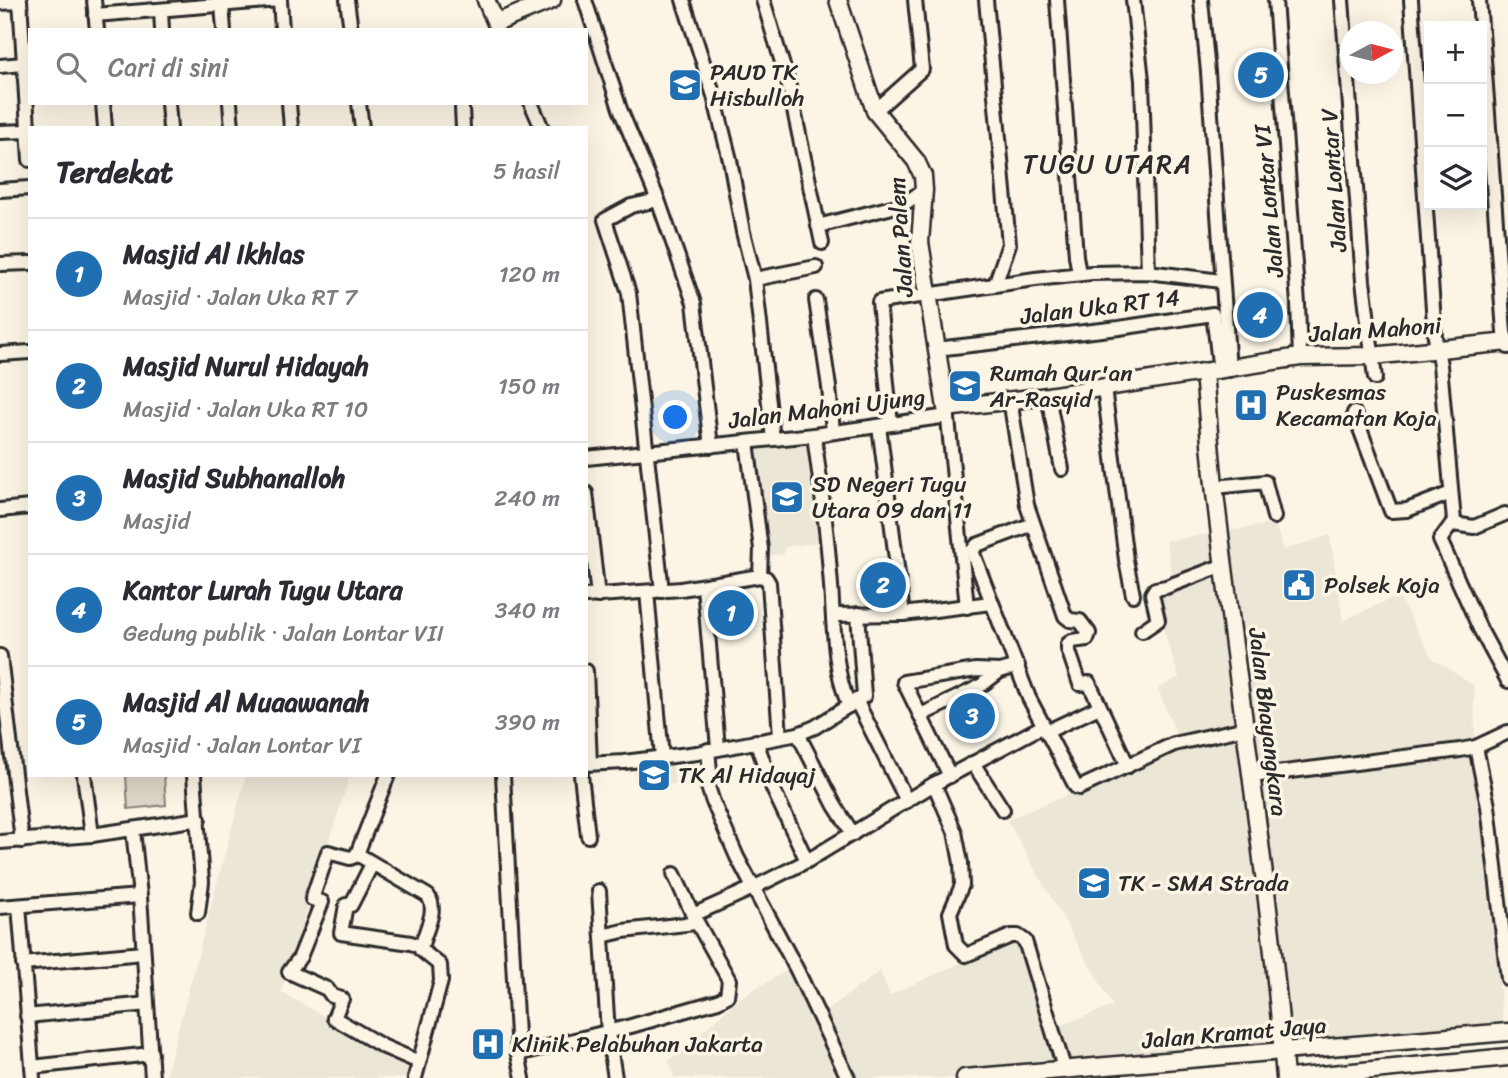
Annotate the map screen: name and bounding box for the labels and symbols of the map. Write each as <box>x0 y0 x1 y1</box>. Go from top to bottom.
north arrow <box>1340 21 1403 84</box>
pin: 5 <box>1238 49 1284 101</box>
place label: PAUD TK Hisbulloh <box>710 52 804 119</box>
school or university icon: PAUD TK Hisbulloh <box>666 66 704 104</box>
street label: Jalan Lontar V <box>1309 106 1360 254</box>
street label: Jalan Lontar VI <box>1242 121 1296 280</box>
district label: TUGU UTARA <box>1023 141 1193 187</box>
street label: Jalan Palem <box>876 175 926 299</box>
street label: Jalan Uka RT 14 <box>1017 277 1182 337</box>
pin: 4 <box>1237 289 1283 341</box>
street label: Jalan Mahoni <box>1306 305 1443 355</box>
place label: Rumah Qur'an Ar-Rasyid <box>989 353 1133 420</box>
school or university icon: Rumah Qur'an Ar-Rasyid <box>946 367 984 405</box>
place label: Puskesmas Kecamatan Koja <box>1276 372 1437 439</box>
street label: Jalan Mahoni Ujung <box>725 377 928 442</box>
hospital icon: Puskesmas Kecamatan Koja <box>1232 386 1270 424</box>
your location <box>658 400 692 434</box>
place label: SD Negeri Tugu Utara 09 dan 11 <box>812 464 972 531</box>
school or university icon: SD Negeri Tugu Utara 09 dan 11 <box>768 478 806 516</box>
pin: 2 <box>860 559 906 611</box>
place label: Polsek Koja <box>1324 565 1440 606</box>
public building icon: Polsek Koja <box>1280 566 1318 604</box>
pin: 1 <box>708 587 754 639</box>
street label: Jalan Bhayangkara <box>1236 625 1300 819</box>
pin: 3 <box>949 690 995 742</box>
place label: TK Al Hidayaj <box>678 755 816 796</box>
school or university icon: TK Al Hidayaj <box>635 756 673 794</box>
place label: TK - SMA Strada <box>1118 863 1289 904</box>
school or university icon: TK - SMA Strada <box>1075 864 1113 902</box>
street label: Jalan Kramat Jaya <box>1139 1004 1328 1062</box>
place label: Klinik Pelabuhan Jakarta <box>512 1024 763 1065</box>
hospital icon: Klinik Pelabuhan Jakarta <box>469 1025 507 1063</box>

